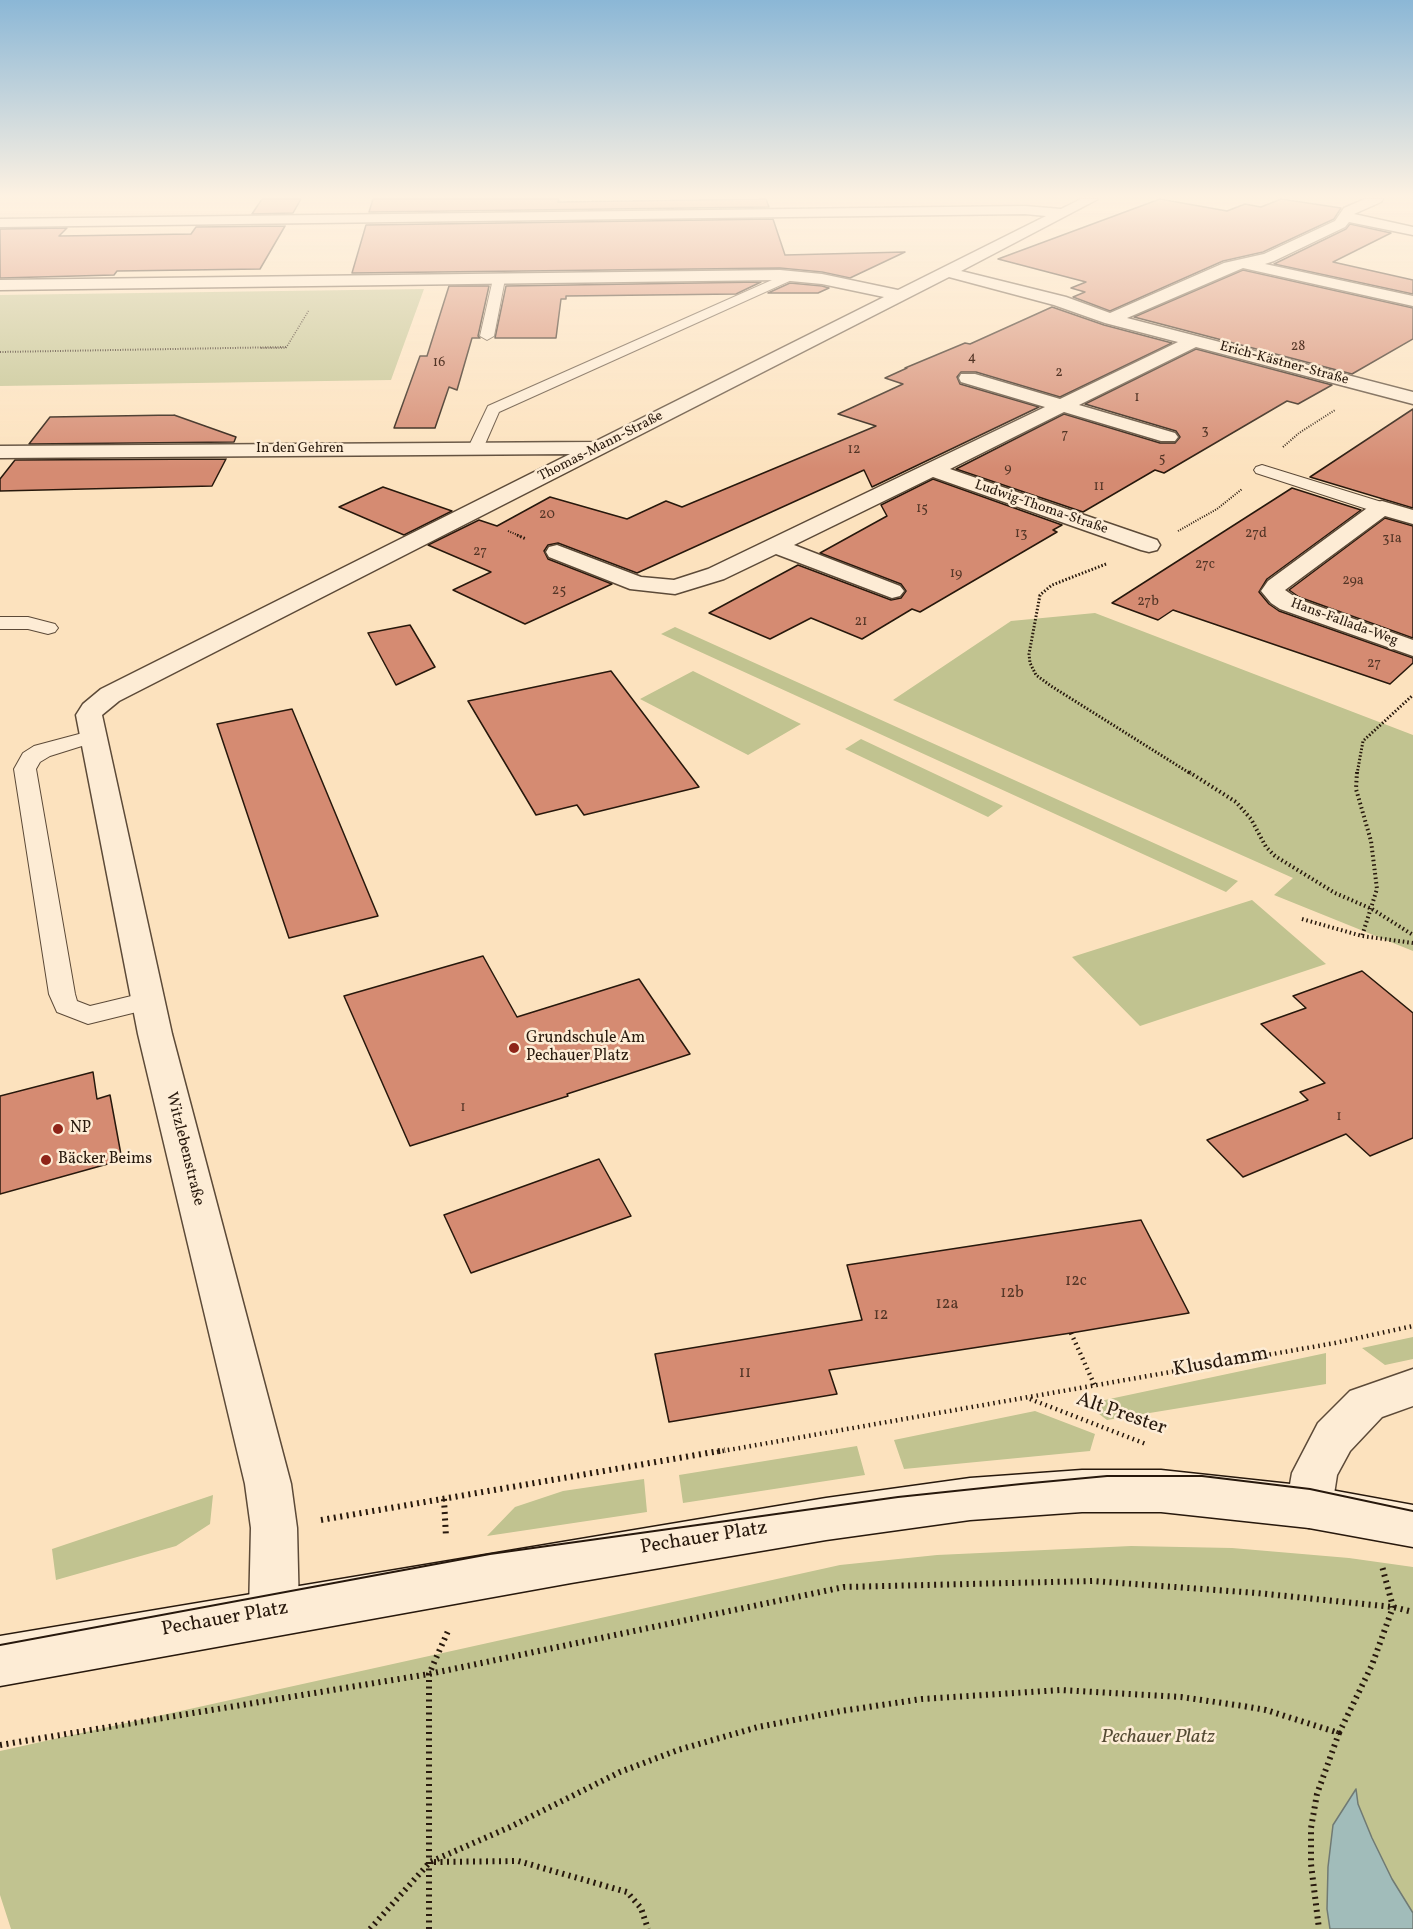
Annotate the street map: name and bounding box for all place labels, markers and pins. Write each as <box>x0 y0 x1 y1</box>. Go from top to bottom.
place label: Grundschule Am Pechauer Platz <box>526 1029 645 1067</box>
marker: Grundschule Am Pechauer Platz <box>507 1041 521 1055</box>
place label: NP <box>70 1119 91 1139</box>
marker: NP <box>51 1122 65 1136</box>
place label: Bäcker Beims <box>58 1150 152 1170</box>
marker: Bäcker Beims <box>39 1153 53 1167</box>

